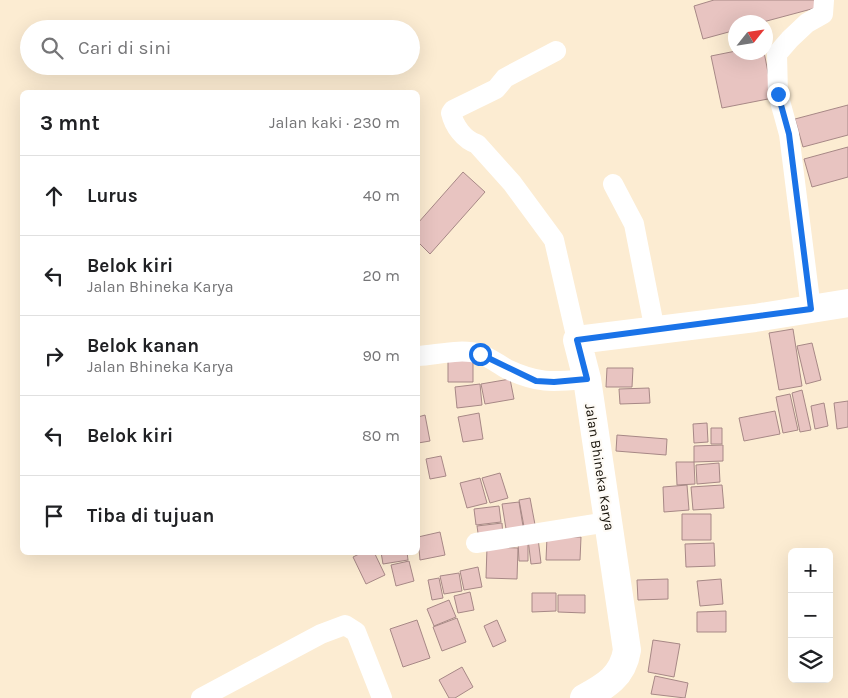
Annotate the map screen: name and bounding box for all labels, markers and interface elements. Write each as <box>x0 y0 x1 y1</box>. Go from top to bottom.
north arrow <box>728 15 773 60</box>
search box <box>20 20 420 75</box>
icon: search <box>38 34 66 62</box>
text: Cari di sini <box>78 37 171 59</box>
route end <box>767 83 790 106</box>
text: 3 mnt <box>40 111 100 135</box>
text: Jalan kaki · 230 m <box>269 113 400 132</box>
icon: ahead <box>40 182 68 210</box>
text: Lurus <box>87 185 138 207</box>
text: 40 m <box>363 186 400 205</box>
text: Belok kiri <box>87 255 173 277</box>
icon: left <box>40 262 68 290</box>
text: 20 m <box>362 266 400 285</box>
text: Jalan Bhineka Karya <box>87 277 233 296</box>
text: Belok kanan <box>87 335 199 357</box>
icon: right <box>40 342 68 370</box>
route start <box>469 343 492 366</box>
text: 90 m <box>362 346 400 365</box>
text: Jalan Bhineka Karya <box>87 357 233 376</box>
street label: Jalan Bhineka Karya <box>581 402 618 532</box>
icon: left <box>40 422 68 450</box>
text: Belok kiri <box>87 425 173 447</box>
text: 80 m <box>362 426 400 445</box>
icon: arrive <box>40 502 68 530</box>
text: Tiba di tujuan <box>87 505 214 527</box>
map controls <box>788 548 833 683</box>
button: + <box>788 548 833 593</box>
button: − <box>788 593 833 638</box>
button: layers <box>788 638 833 683</box>

